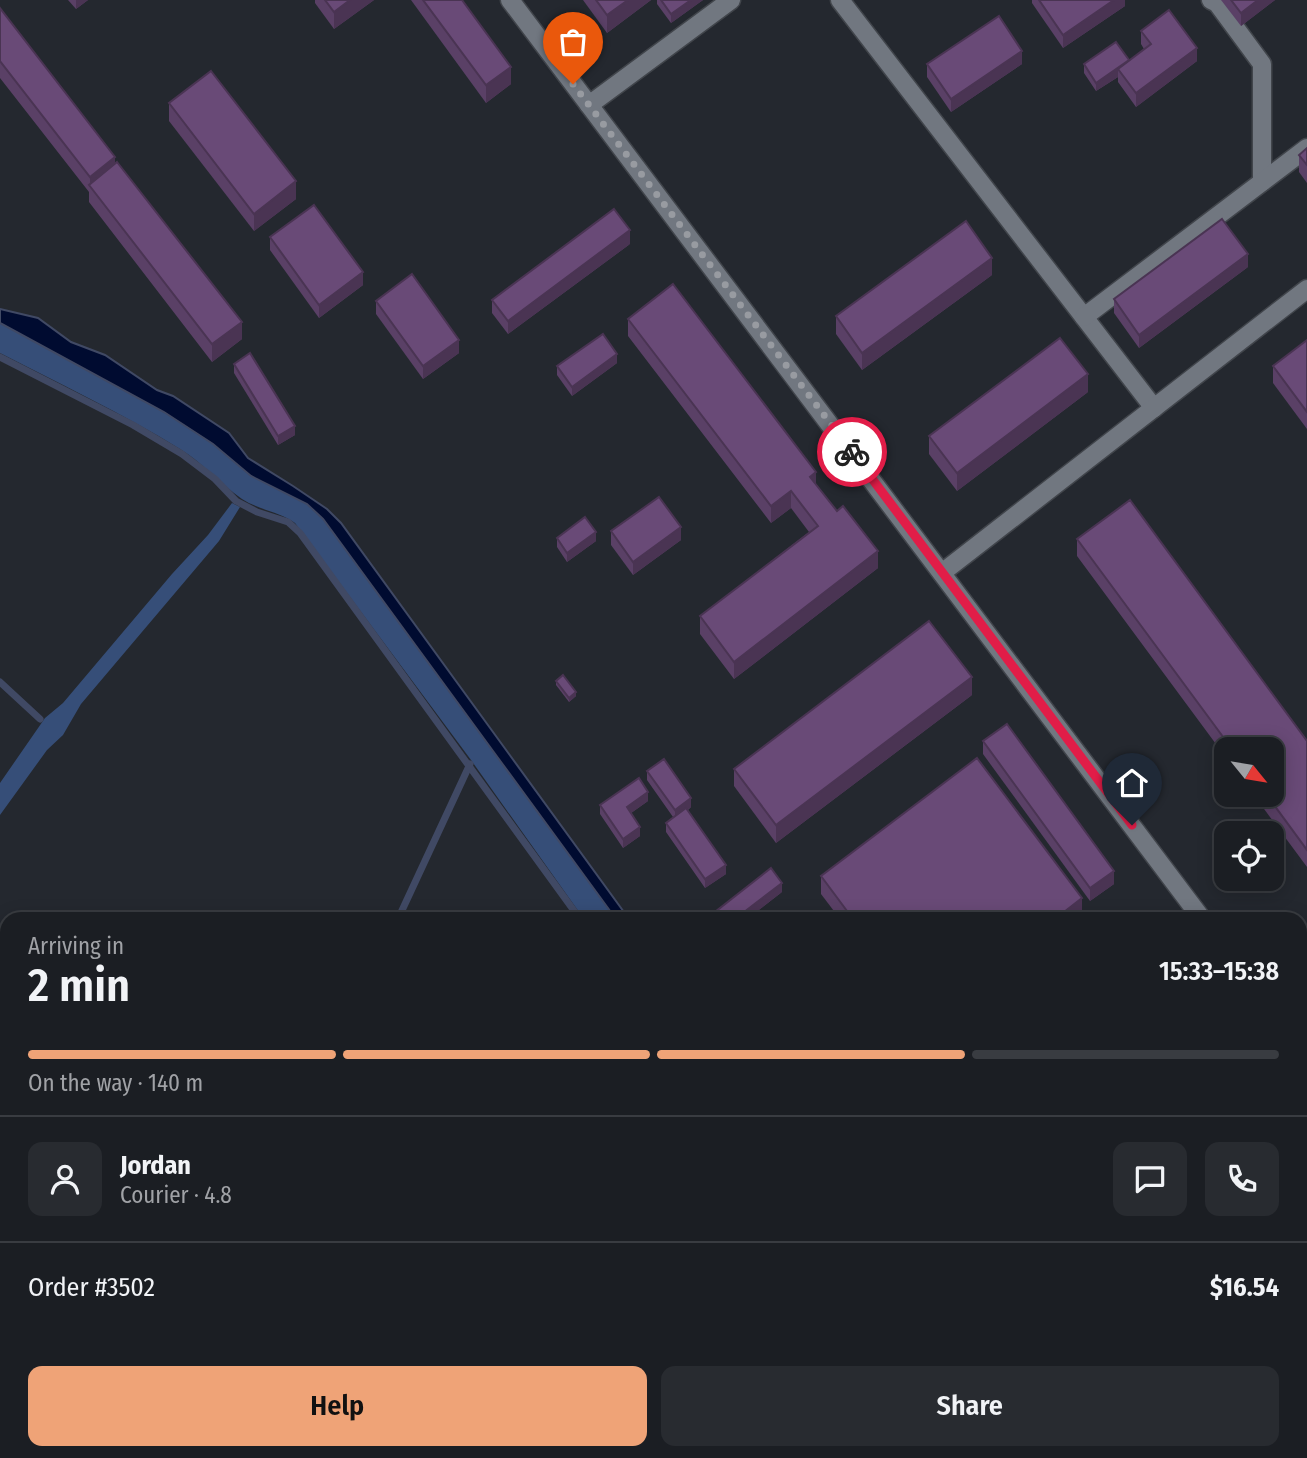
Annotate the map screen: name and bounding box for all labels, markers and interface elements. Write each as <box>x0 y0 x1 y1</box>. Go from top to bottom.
pin <box>543 12.0 603 84</box>
icon: bag <box>554 23 592 61</box>
courier <box>817 417 887 487</box>
icon: bike <box>833 433 871 471</box>
north arrow <box>1214 737 1284 807</box>
map controls <box>1214 737 1284 891</box>
pin <box>1102 753 1162 825</box>
icon: home <box>1113 764 1151 802</box>
button: locate <box>1214 821 1284 891</box>
text: Arriving in <box>28 932 124 960</box>
text: 15:33–15:38 <box>1159 956 1279 987</box>
text: 2 min <box>28 958 130 1013</box>
text: On the way · 140 m <box>28 1069 203 1097</box>
button: person <box>28 1142 102 1216</box>
button: chat <box>1113 1142 1187 1216</box>
button: phone <box>1205 1142 1279 1216</box>
text: Jordan <box>120 1150 191 1181</box>
text: Courier · 4.8 <box>120 1181 232 1209</box>
text: Order #3502 <box>28 1272 155 1303</box>
text: $16.54 <box>1210 1272 1279 1303</box>
button: Help <box>28 1366 647 1446</box>
button: Share <box>661 1366 1279 1446</box>

